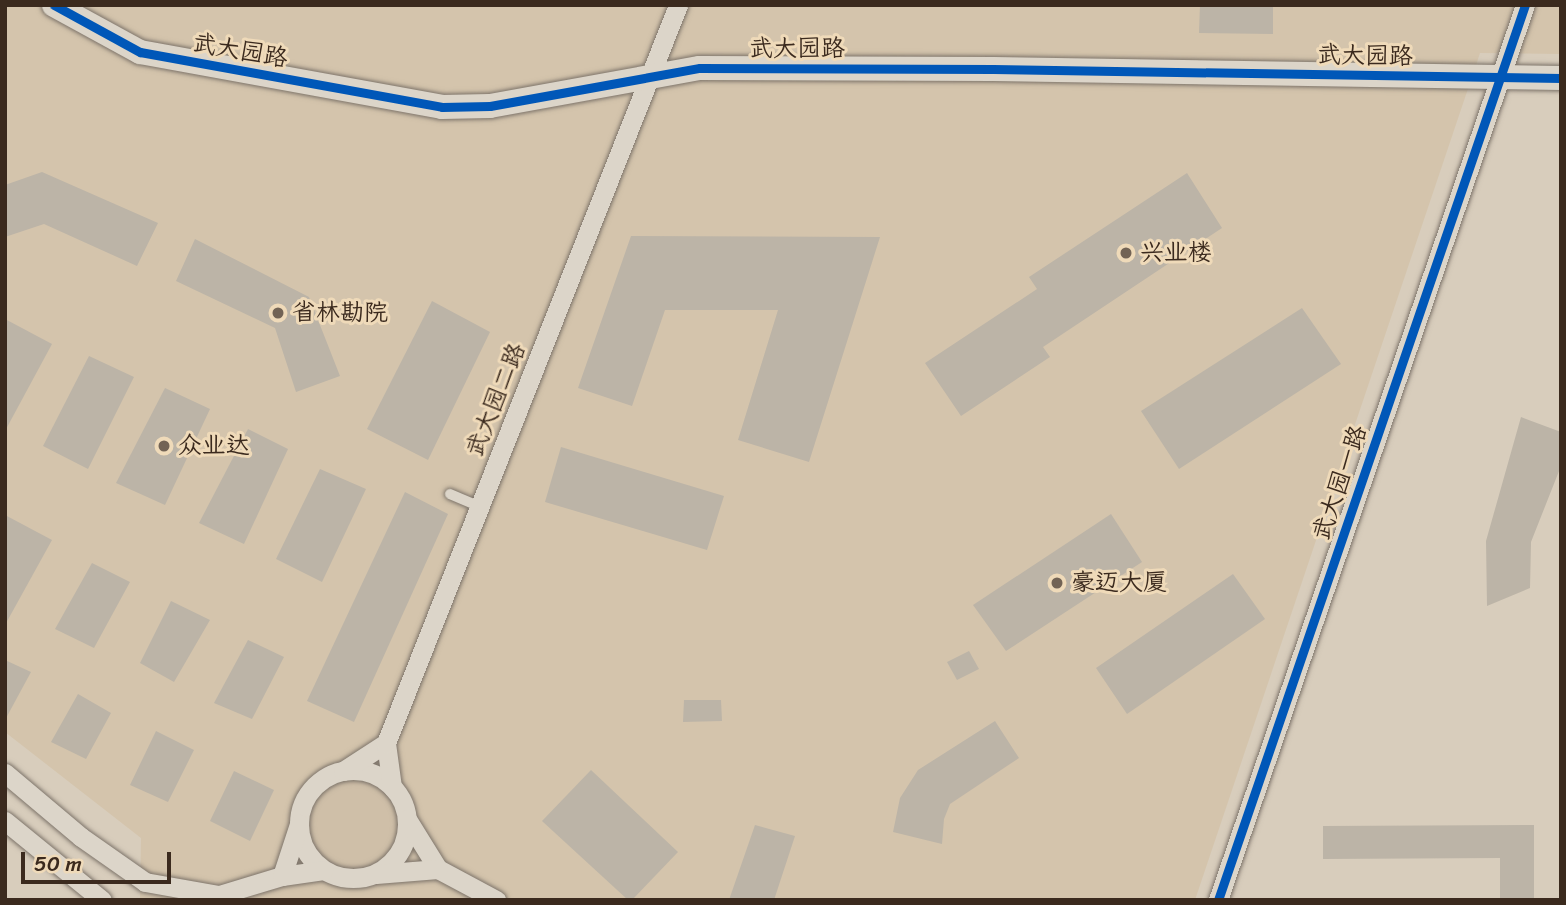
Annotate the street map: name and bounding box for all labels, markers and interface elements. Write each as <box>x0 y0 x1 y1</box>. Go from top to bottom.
street label: 武大园路 <box>190 28 290 74</box>
street label: 武大园路 <box>749 35 845 63</box>
street label: 武大园路 <box>1317 41 1413 71</box>
place label: 兴业楼 <box>1140 239 1212 267</box>
marker: 兴业楼 <box>1118 245 1134 261</box>
place label: 省林勘院 <box>292 299 388 327</box>
marker: 省林勘院 <box>270 305 286 321</box>
street label: 武大园二路 <box>460 339 532 461</box>
street label: 武大园一路 <box>1307 422 1373 544</box>
place label: 众业达 <box>178 432 250 460</box>
marker: 众业达 <box>156 438 172 454</box>
place label: 豪迈大厦 <box>1071 569 1167 597</box>
marker: 豪迈大厦 <box>1049 575 1065 591</box>
scale bar <box>24 838 175 882</box>
text: 50 m <box>34 845 82 883</box>

